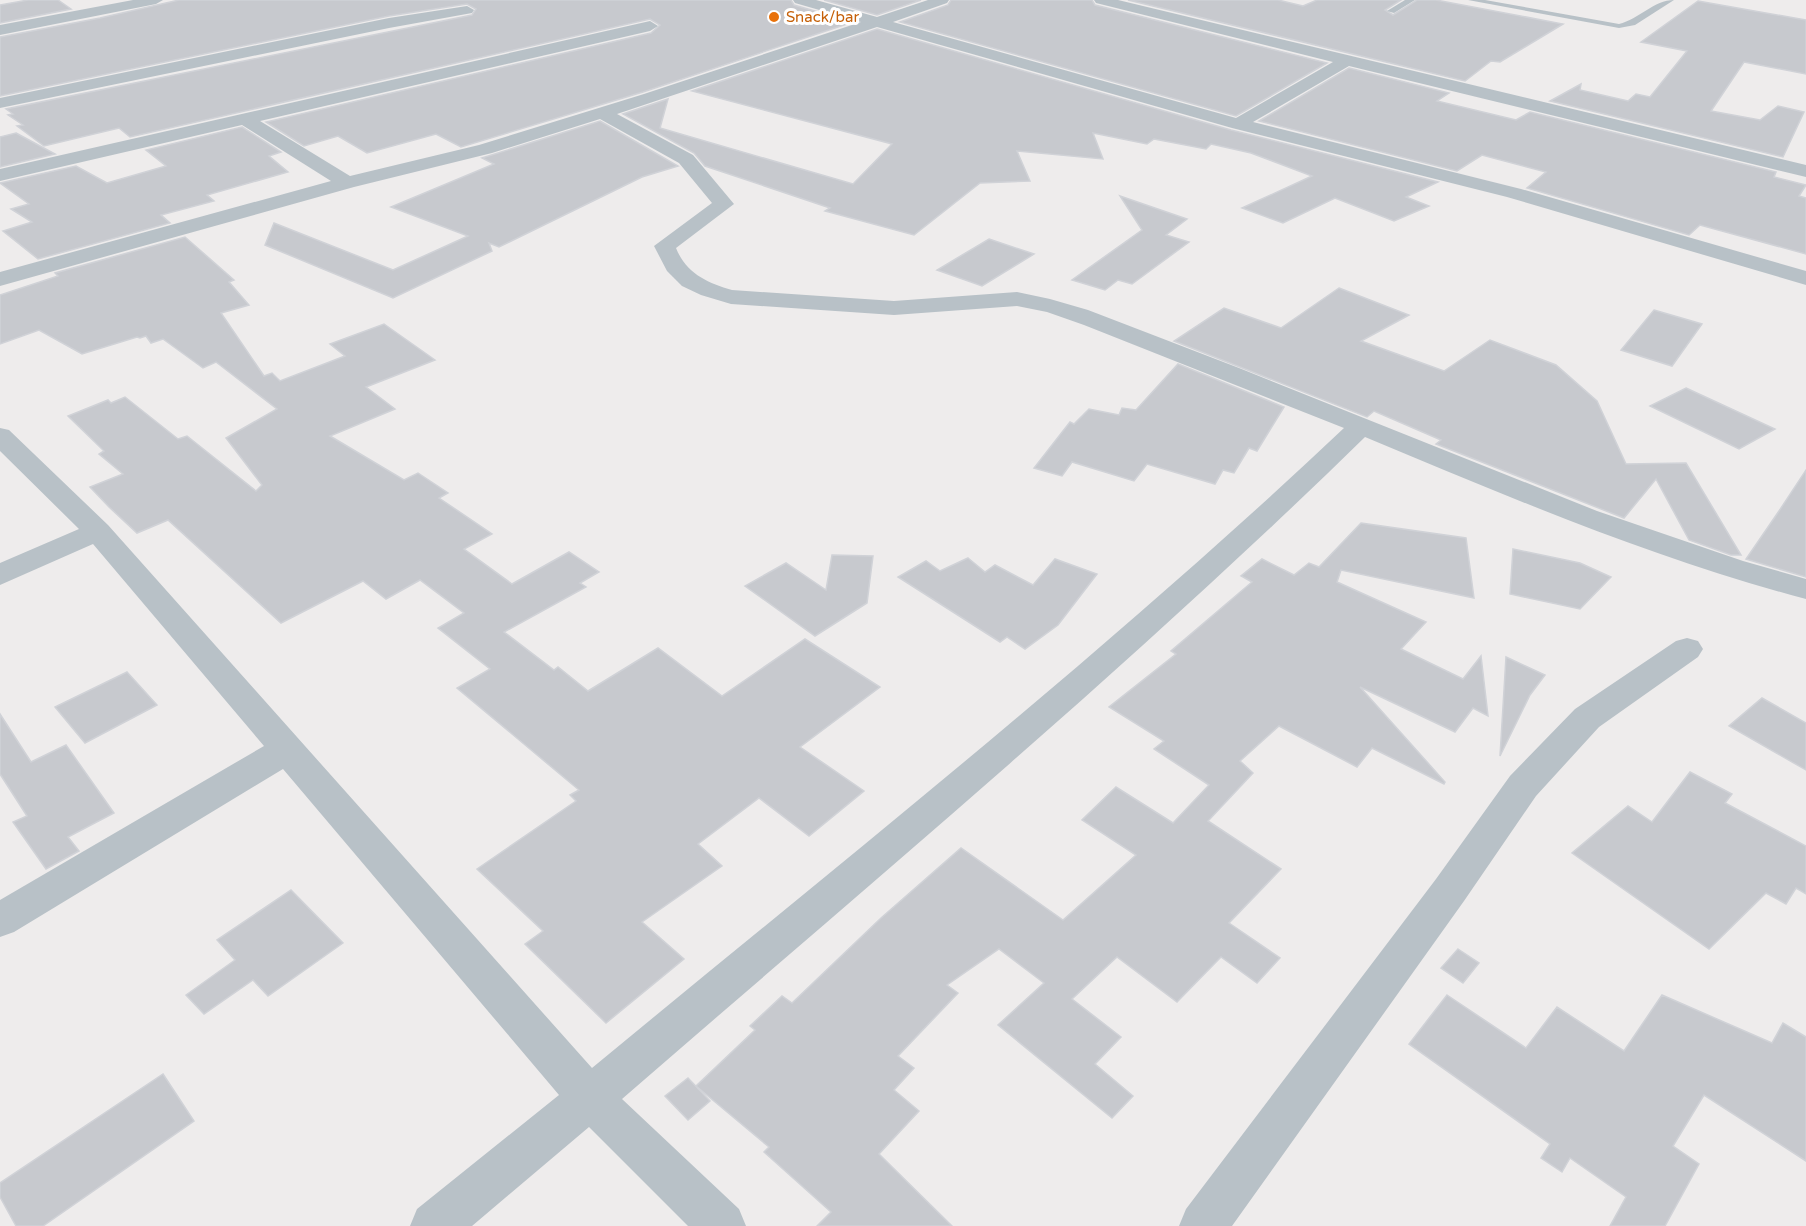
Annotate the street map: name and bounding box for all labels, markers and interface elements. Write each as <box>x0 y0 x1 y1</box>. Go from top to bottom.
place label: Snack/bar <box>786 8 859 26</box>
marker: Snack/bar <box>767 10 781 24</box>

